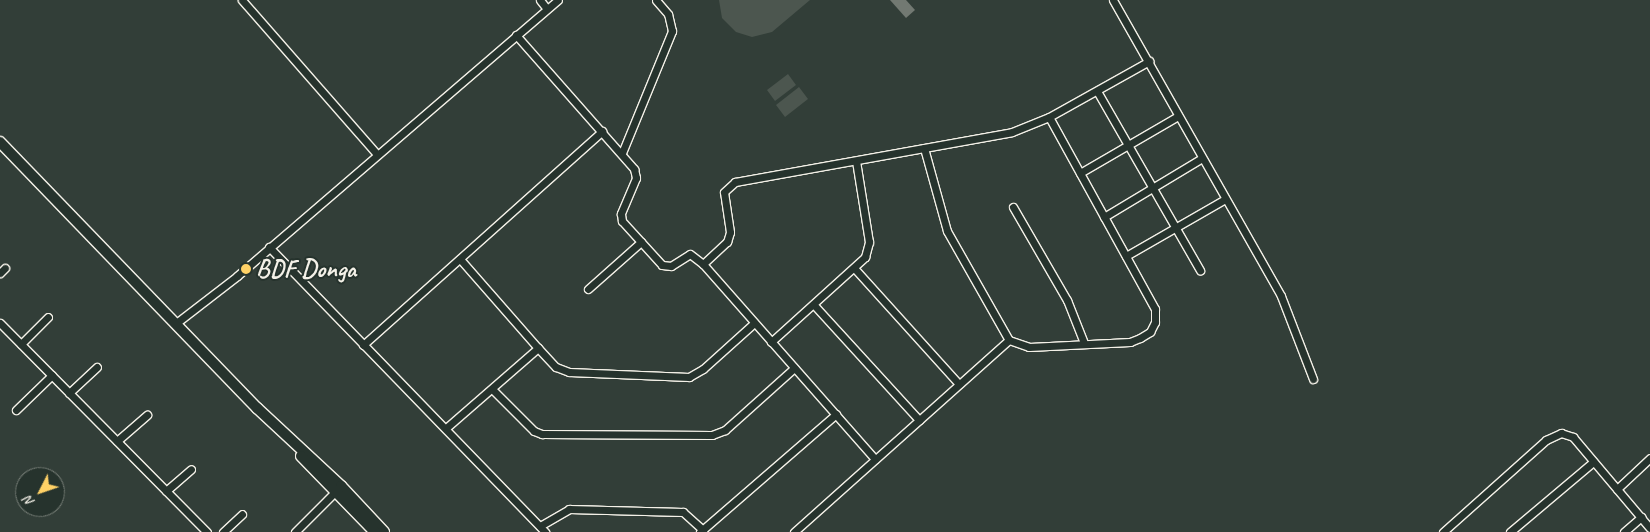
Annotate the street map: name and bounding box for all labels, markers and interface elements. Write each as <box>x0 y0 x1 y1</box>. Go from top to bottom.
place label: BDF Donga <box>256 254 356 284</box>
marker: BDF Donga <box>240 263 252 275</box>
north arrow <box>15 467 65 517</box>
text: N <box>20 493 38 510</box>

